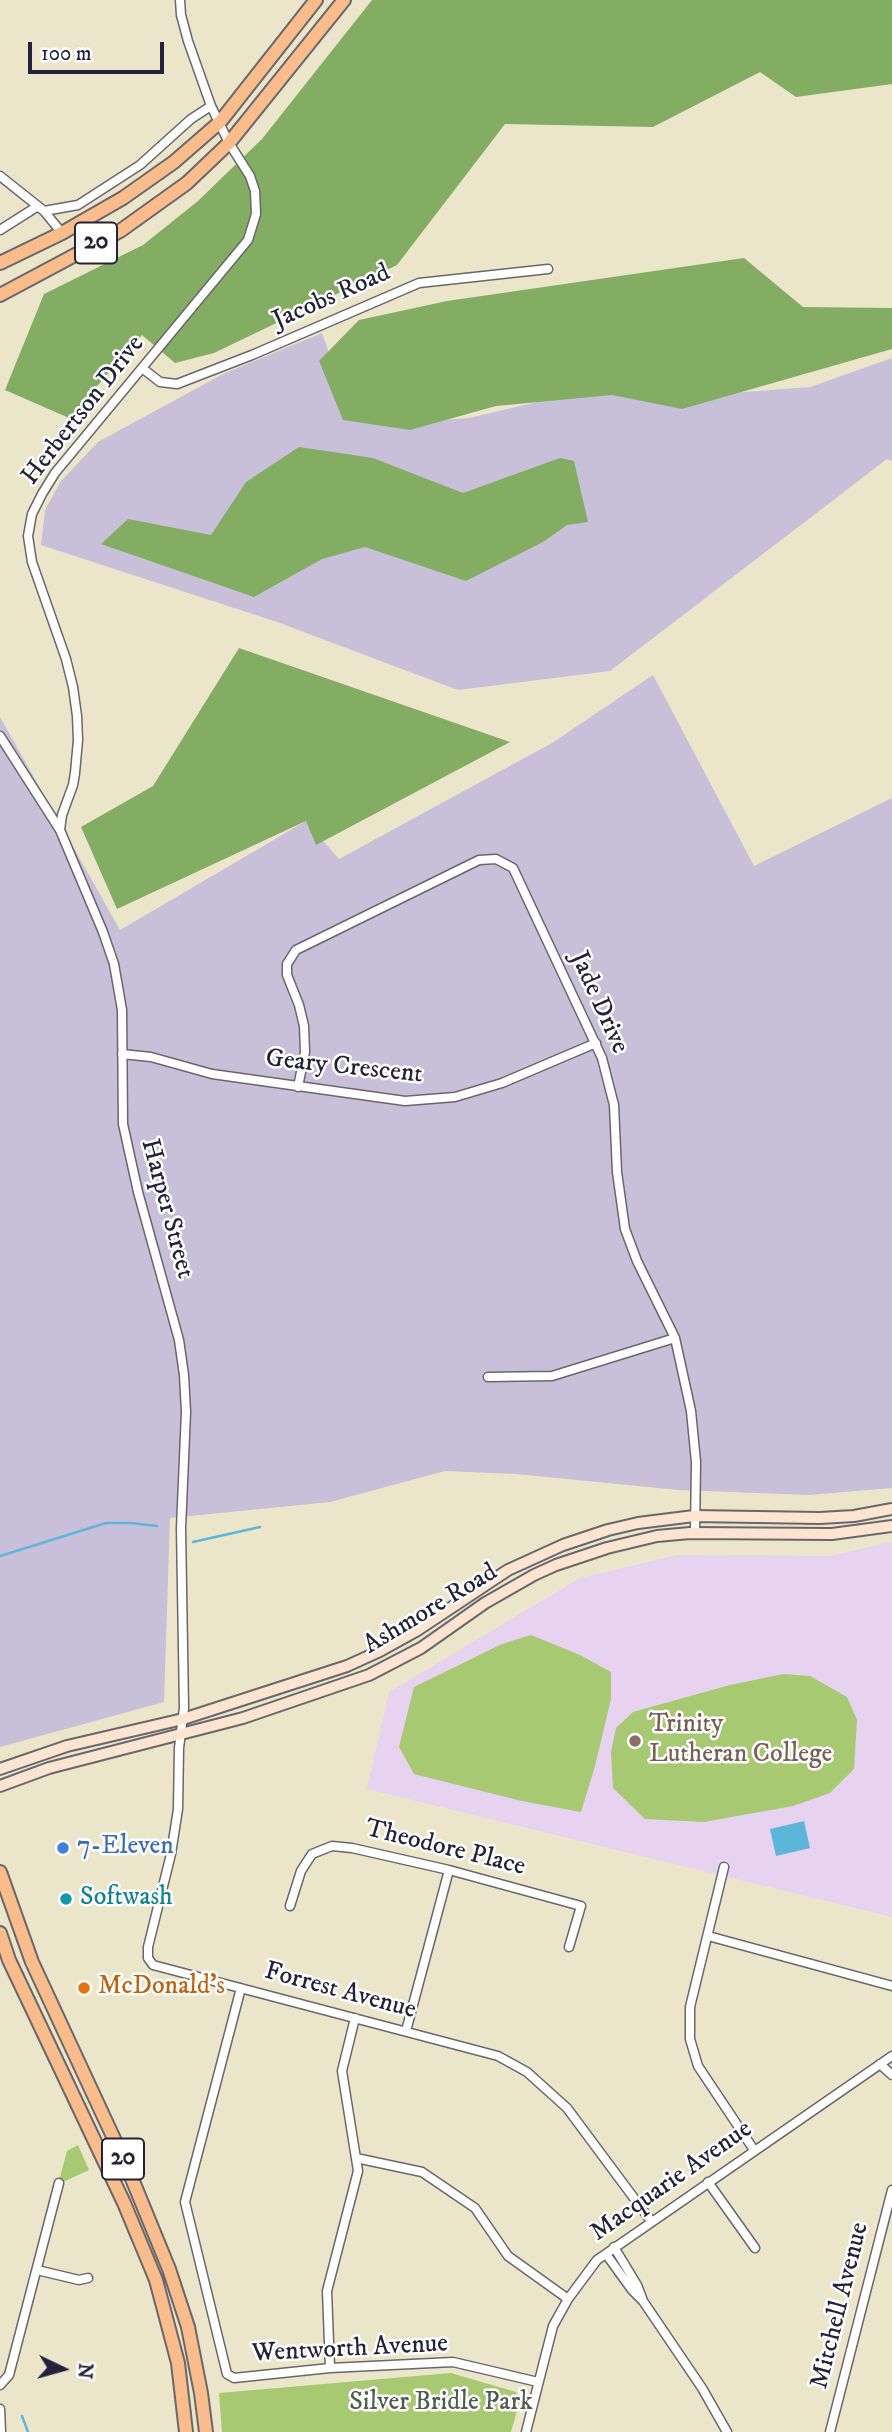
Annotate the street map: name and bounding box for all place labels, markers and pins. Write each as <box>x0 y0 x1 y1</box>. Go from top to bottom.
place label: Trinity Lutheran College <box>649 1710 832 1772</box>
marker: Trinity Lutheran College <box>627 1733 643 1749</box>
place label: 7-Eleven <box>77 1832 174 1864</box>
marker: 7-Eleven <box>55 1840 71 1856</box>
place label: Softwash <box>80 1883 173 1915</box>
marker: Softwash <box>58 1891 74 1907</box>
place label: McDonald's <box>98 1972 225 2004</box>
marker: McDonald's <box>76 1980 92 1996</box>

